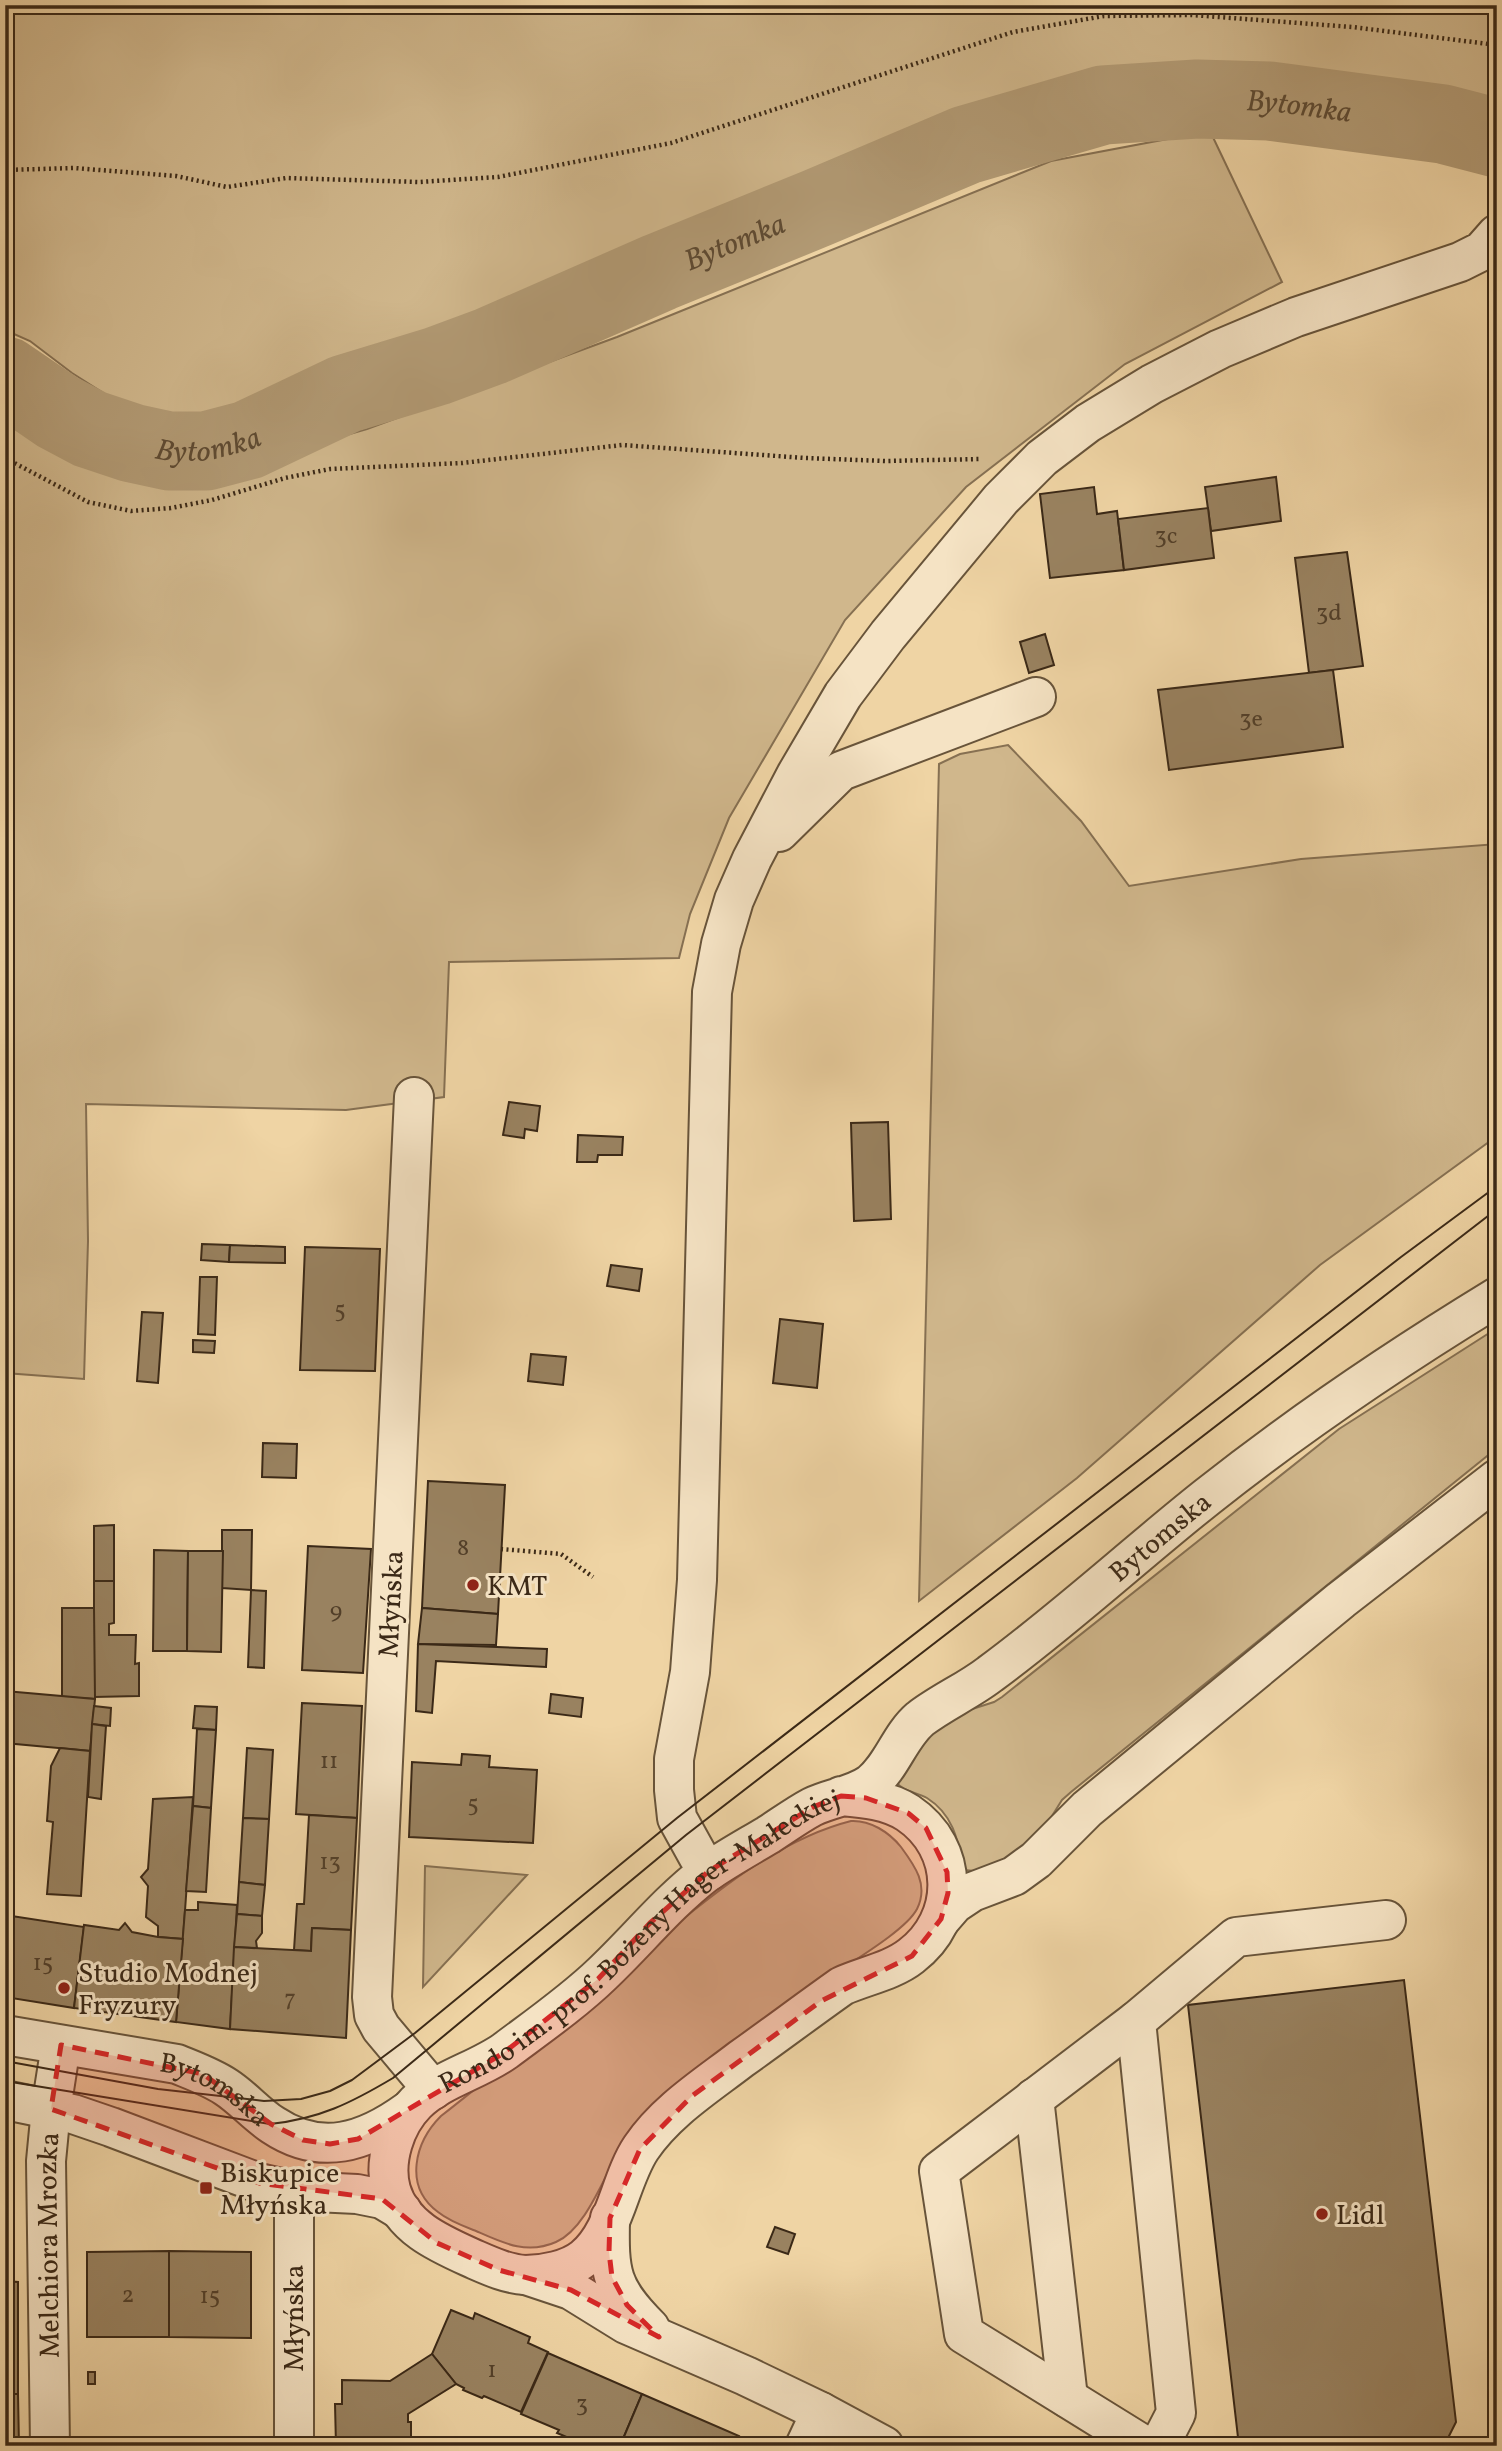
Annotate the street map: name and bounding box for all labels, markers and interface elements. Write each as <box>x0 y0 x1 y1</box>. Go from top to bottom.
water label: Bytomka <box>1246 81 1354 135</box>
water label: Bytomka <box>678 204 792 283</box>
water label: Bytomka <box>151 418 269 474</box>
house number: 3c <box>1154 520 1178 554</box>
house number: 3d <box>1316 597 1342 631</box>
house number: 3e <box>1239 703 1263 737</box>
house number: 5 <box>334 1294 346 1328</box>
street label: Bytomska <box>1101 1484 1221 1592</box>
house number: 8 <box>457 1532 469 1566</box>
street label: Młyńska <box>370 1549 415 1659</box>
place label: KMT <box>487 1568 547 1607</box>
marker: KMT <box>465 1577 481 1593</box>
house number: 9 <box>330 1595 342 1629</box>
house number: 11 <box>320 1745 338 1779</box>
street label: Rondo im. prof. Bożeny Hager-Małeckiej <box>432 1781 845 2104</box>
house number: 5 <box>467 1788 479 1822</box>
house number: 13 <box>319 1846 341 1880</box>
house number: 15 <box>33 1947 53 1981</box>
place label: Studio Modnej Fryzury <box>78 1955 258 2026</box>
marker: Studio Modnej Fryzury <box>56 1980 72 1996</box>
house number: 7 <box>284 1983 296 2017</box>
street label: Bytomska <box>157 2044 277 2137</box>
street label: Melchiora Mrozka <box>29 2130 71 2358</box>
place label: Biskupice Młyńska <box>220 2155 339 2226</box>
marker: Biskupice Młyńska <box>198 2180 214 2196</box>
place label: Lidl <box>1336 2197 1384 2236</box>
marker: Lidl <box>1314 2206 1330 2222</box>
street label: Młyńska <box>276 2264 315 2372</box>
house number: 2 <box>122 2279 134 2313</box>
house number: 15 <box>200 2280 220 2314</box>
house number: 1 <box>487 2354 497 2388</box>
house number: 3 <box>576 2388 588 2422</box>

